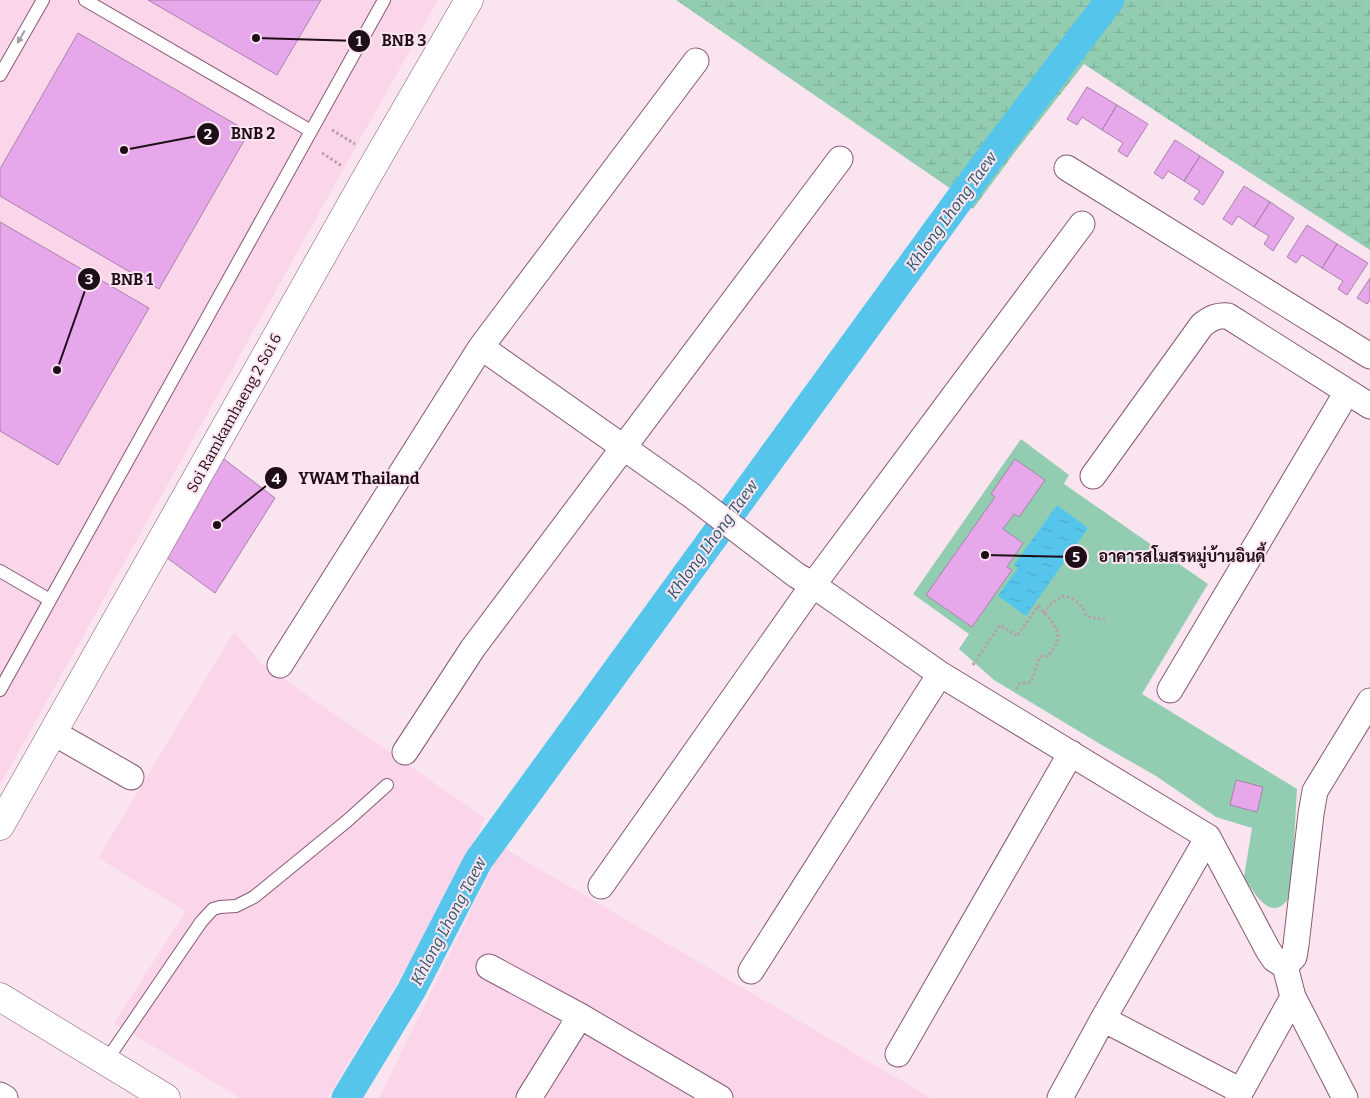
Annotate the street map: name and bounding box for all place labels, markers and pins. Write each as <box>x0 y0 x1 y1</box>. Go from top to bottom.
callout: BNB 3 <box>346 25 436 56</box>
callout: BNB 2 <box>196 118 285 149</box>
callout: BNB 1 <box>76 264 164 295</box>
callout: YWAM Thailand <box>263 463 429 494</box>
callout: อาคารสโมสรหมู่บ้านอินดี้ <box>1064 541 1276 572</box>

